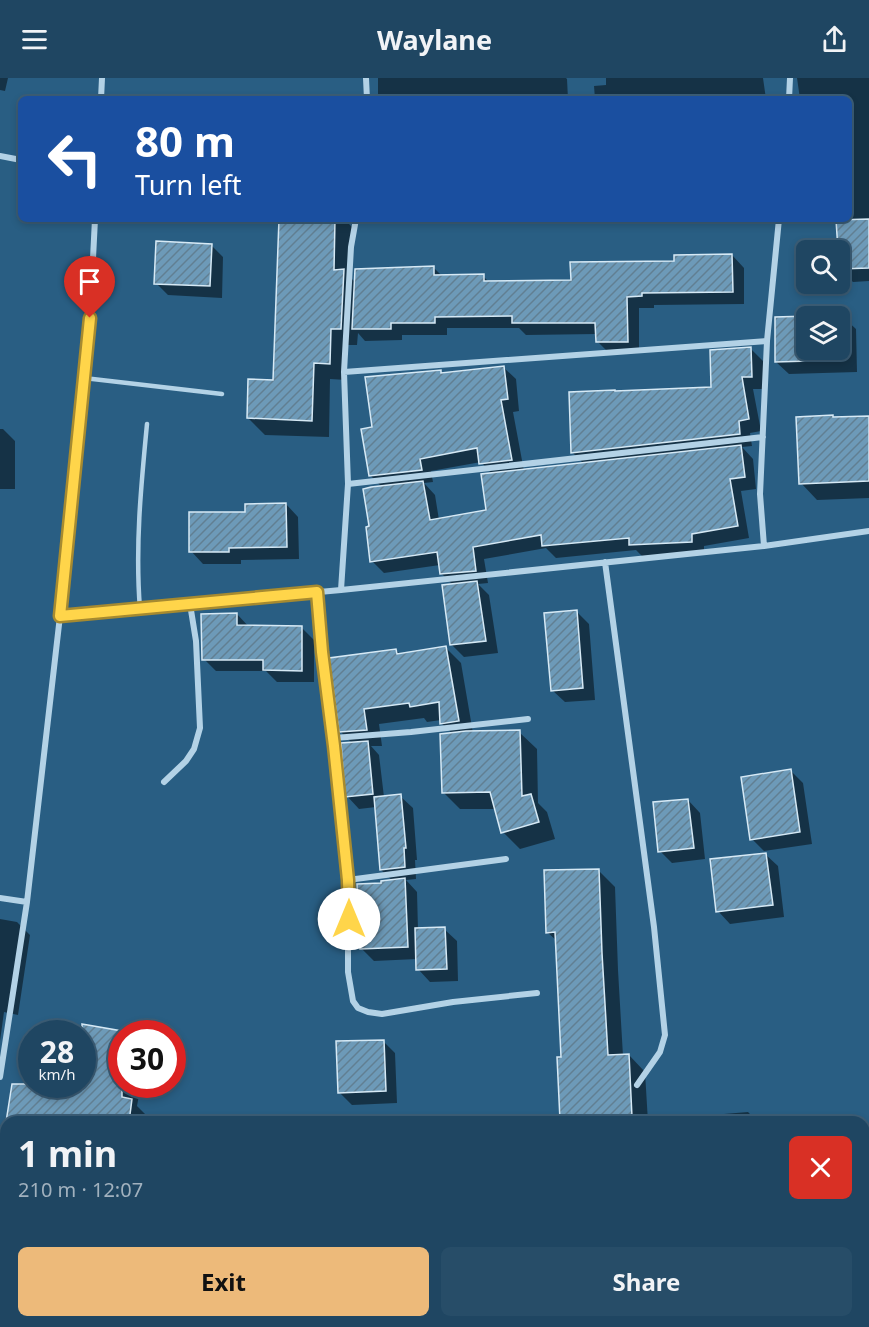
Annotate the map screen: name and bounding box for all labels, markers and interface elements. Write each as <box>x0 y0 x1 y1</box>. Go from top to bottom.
text: Waylane <box>377 21 492 58</box>
icon: menu <box>18 23 51 56</box>
icon: share <box>818 23 851 56</box>
text: 80 m <box>135 112 235 169</box>
icon: left <box>36 120 114 198</box>
text: Turn left <box>135 166 241 203</box>
map controls <box>796 240 850 360</box>
button: search <box>796 240 850 294</box>
pin <box>64 256 115 318</box>
icon: arrive <box>73 265 106 298</box>
button: layers <box>796 306 850 360</box>
position arrow <box>317 887 381 951</box>
speed limit sign: 30 <box>108 1020 186 1098</box>
text: 28 <box>40 1031 74 1072</box>
text: km/h <box>39 1064 75 1084</box>
text: 1 min <box>18 1129 117 1178</box>
button: close <box>789 1136 852 1199</box>
text: 210 m · 12:07 <box>18 1176 143 1203</box>
button: Exit <box>18 1247 429 1316</box>
button: Share <box>441 1247 852 1316</box>

